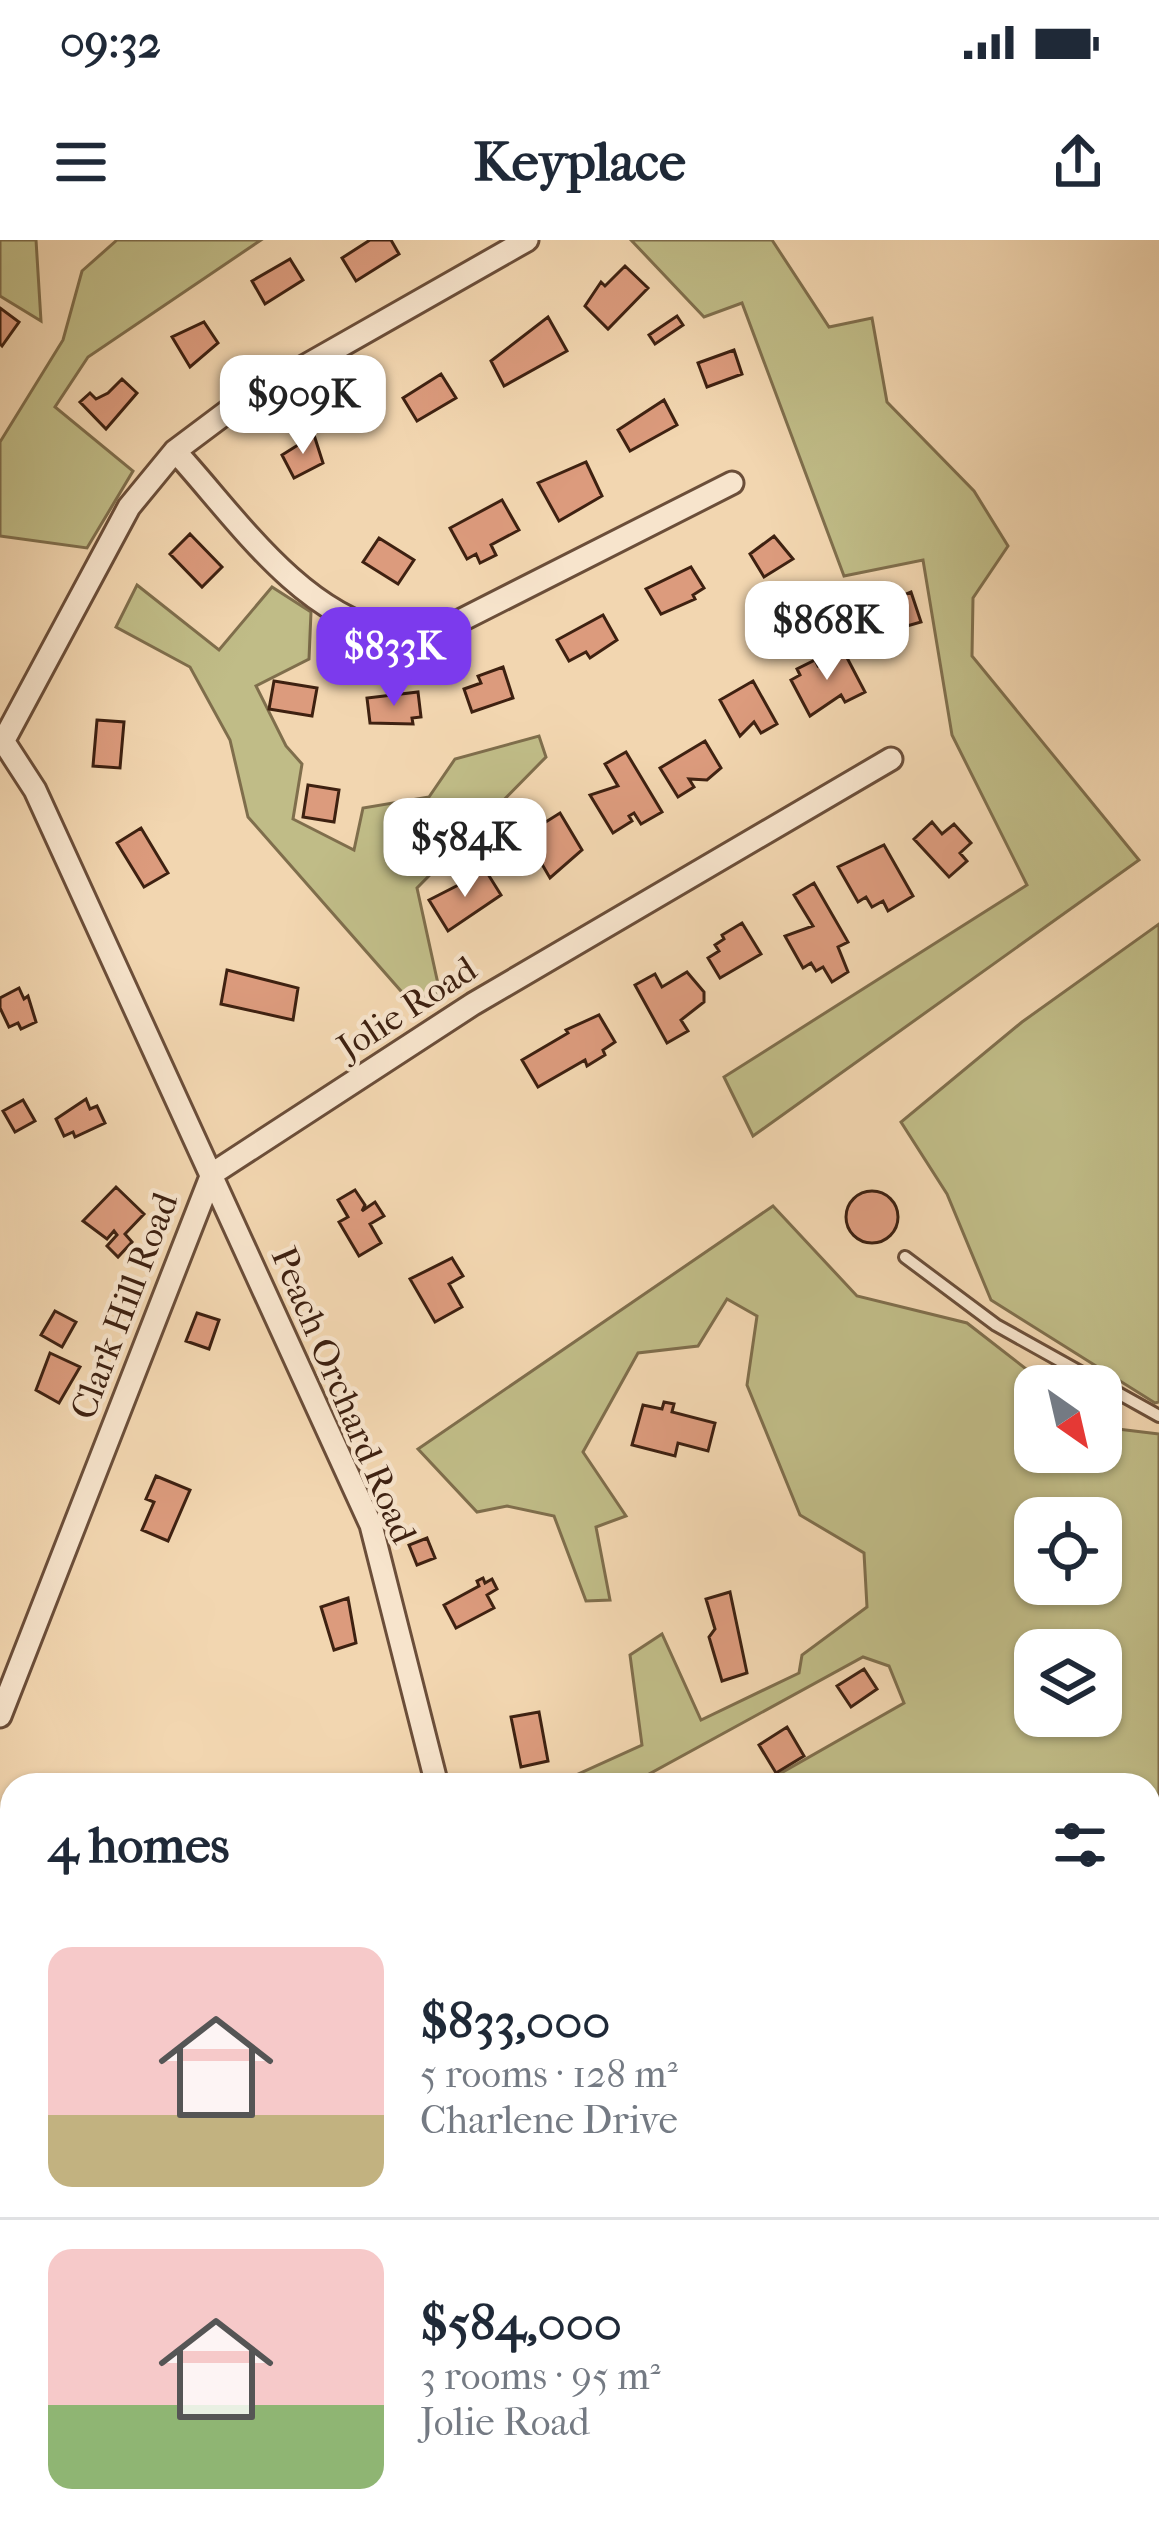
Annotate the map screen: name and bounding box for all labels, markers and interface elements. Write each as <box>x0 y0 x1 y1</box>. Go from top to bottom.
text: 09:32 <box>60 16 161 69</box>
icon: menu <box>48 129 114 195</box>
icon: share <box>1045 129 1111 195</box>
text: Keyplace <box>473 131 686 194</box>
pin: $909K <box>219 355 387 457</box>
text: $909K <box>247 371 359 417</box>
pin: $868K <box>743 581 911 683</box>
text: $868K <box>772 597 882 643</box>
pin: $833K <box>310 607 478 709</box>
text: $833K <box>343 623 445 669</box>
pin: $584K <box>381 798 549 900</box>
text: $584K <box>410 814 520 860</box>
street label: Jolie Road <box>327 947 485 1070</box>
street label: Clark Hill Road <box>62 1187 187 1425</box>
street label: Peach Orchard Road <box>263 1241 426 1550</box>
north arrow <box>1014 1365 1122 1473</box>
map controls <box>1014 1365 1122 1737</box>
button: locate <box>1014 1497 1122 1605</box>
button: layers <box>1014 1629 1122 1737</box>
icon: filters <box>1047 1812 1113 1878</box>
text: 4 homes <box>48 1815 229 1875</box>
text: $833,000 <box>420 1991 611 2051</box>
icon: home <box>144 1995 288 2139</box>
text: 5 rooms · 128 m² <box>420 2051 678 2097</box>
text: Charlene Drive <box>420 2097 678 2143</box>
text: $584,000 <box>420 2293 622 2353</box>
icon: home <box>144 2297 288 2441</box>
text: 3 rooms · 95 m² <box>420 2353 661 2399</box>
text: Jolie Road <box>420 2399 590 2445</box>

